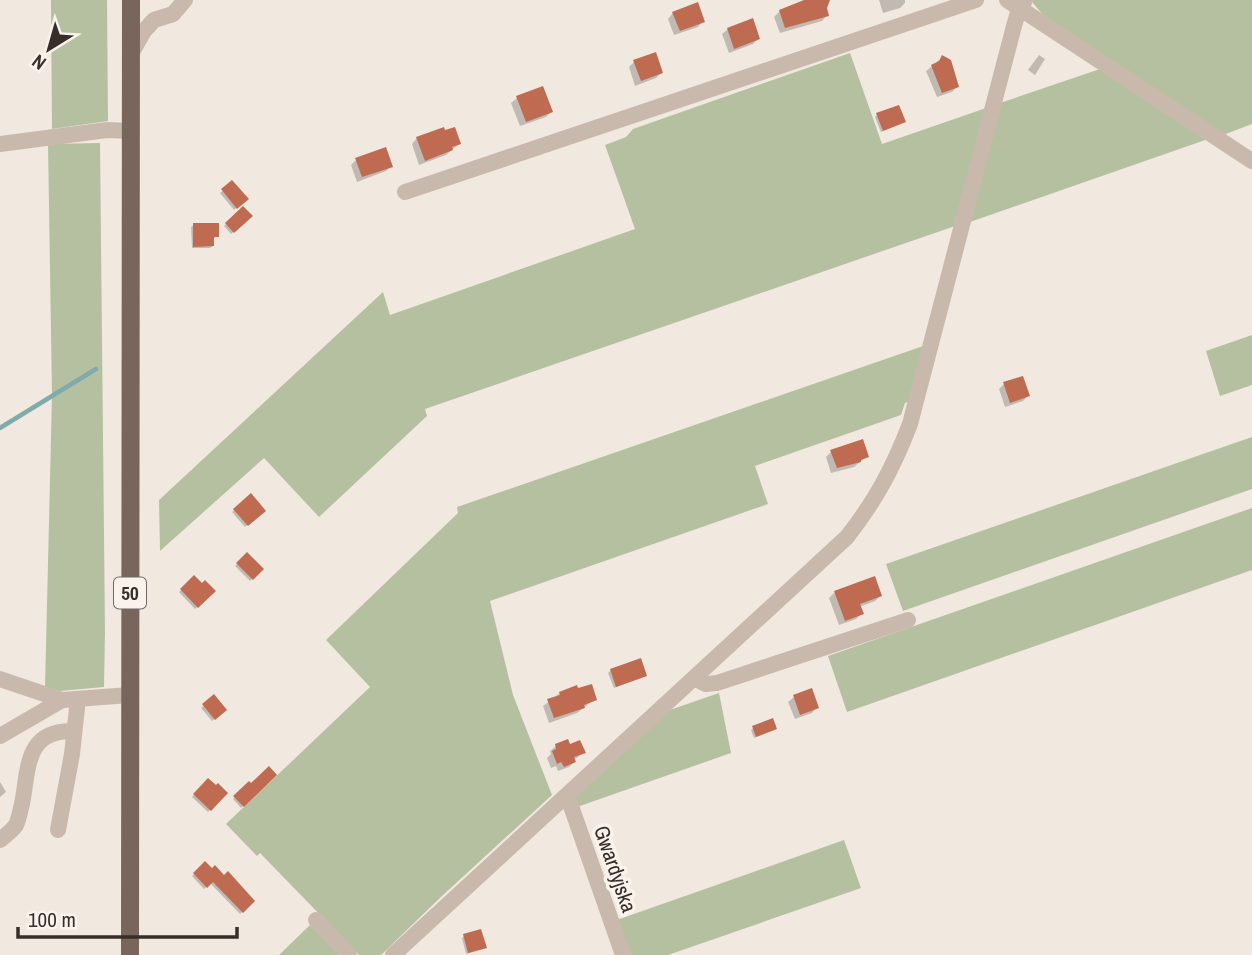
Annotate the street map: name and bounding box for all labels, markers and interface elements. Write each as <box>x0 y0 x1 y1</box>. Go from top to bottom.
north arrow <box>14 14 84 84</box>
text: N <box>26 49 51 76</box>
road number: 50 <box>114 578 146 608</box>
street label: Gwardyjska <box>587 822 644 916</box>
scale bar <box>18 895 236 939</box>
text: 100 m <box>28 905 76 934</box>

